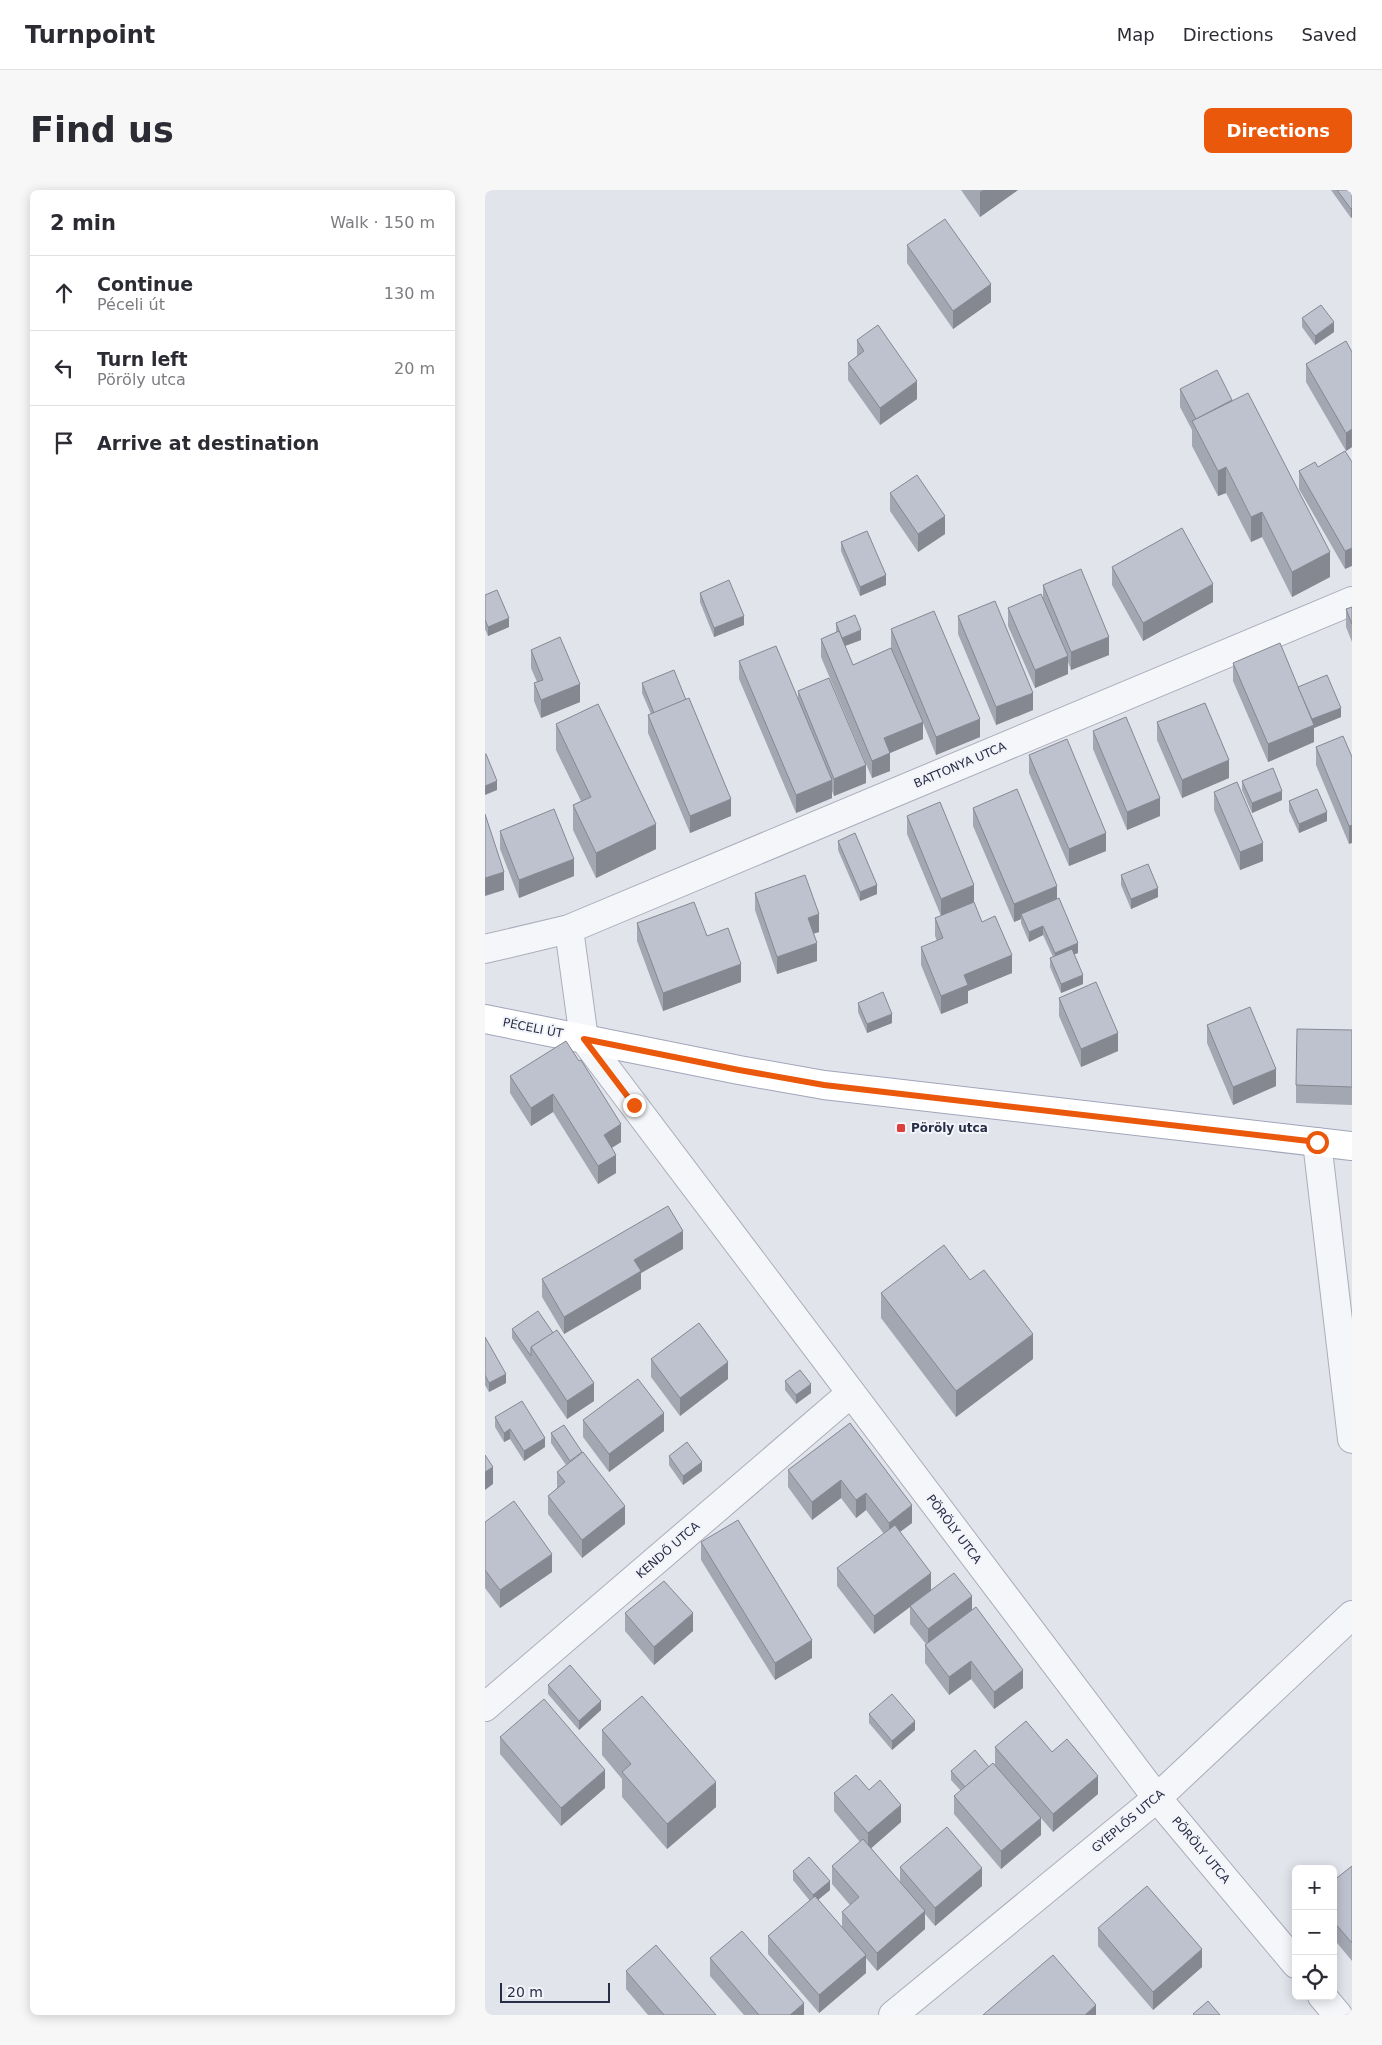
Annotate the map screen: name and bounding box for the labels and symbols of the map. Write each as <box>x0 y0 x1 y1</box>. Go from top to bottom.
street label: BATTONYA UTCA <box>912 739 1009 791</box>
street label: PÉCELI ÚT <box>502 1014 565 1041</box>
route end <box>623 1094 646 1117</box>
place label: Pöröly utca <box>911 1121 988 1135</box>
marker: Pöröly utca <box>895 1122 907 1134</box>
route start <box>1306 1131 1329 1154</box>
street label: PÖRÖLY UTCA <box>924 1491 987 1567</box>
street label: KENDŐ UTCA <box>633 1518 703 1581</box>
street label: GYEPLŐS UTCA <box>1088 1785 1168 1855</box>
street label: PÖRÖLY UTCA <box>1169 1813 1235 1887</box>
scale bar <box>500 1980 610 2003</box>

